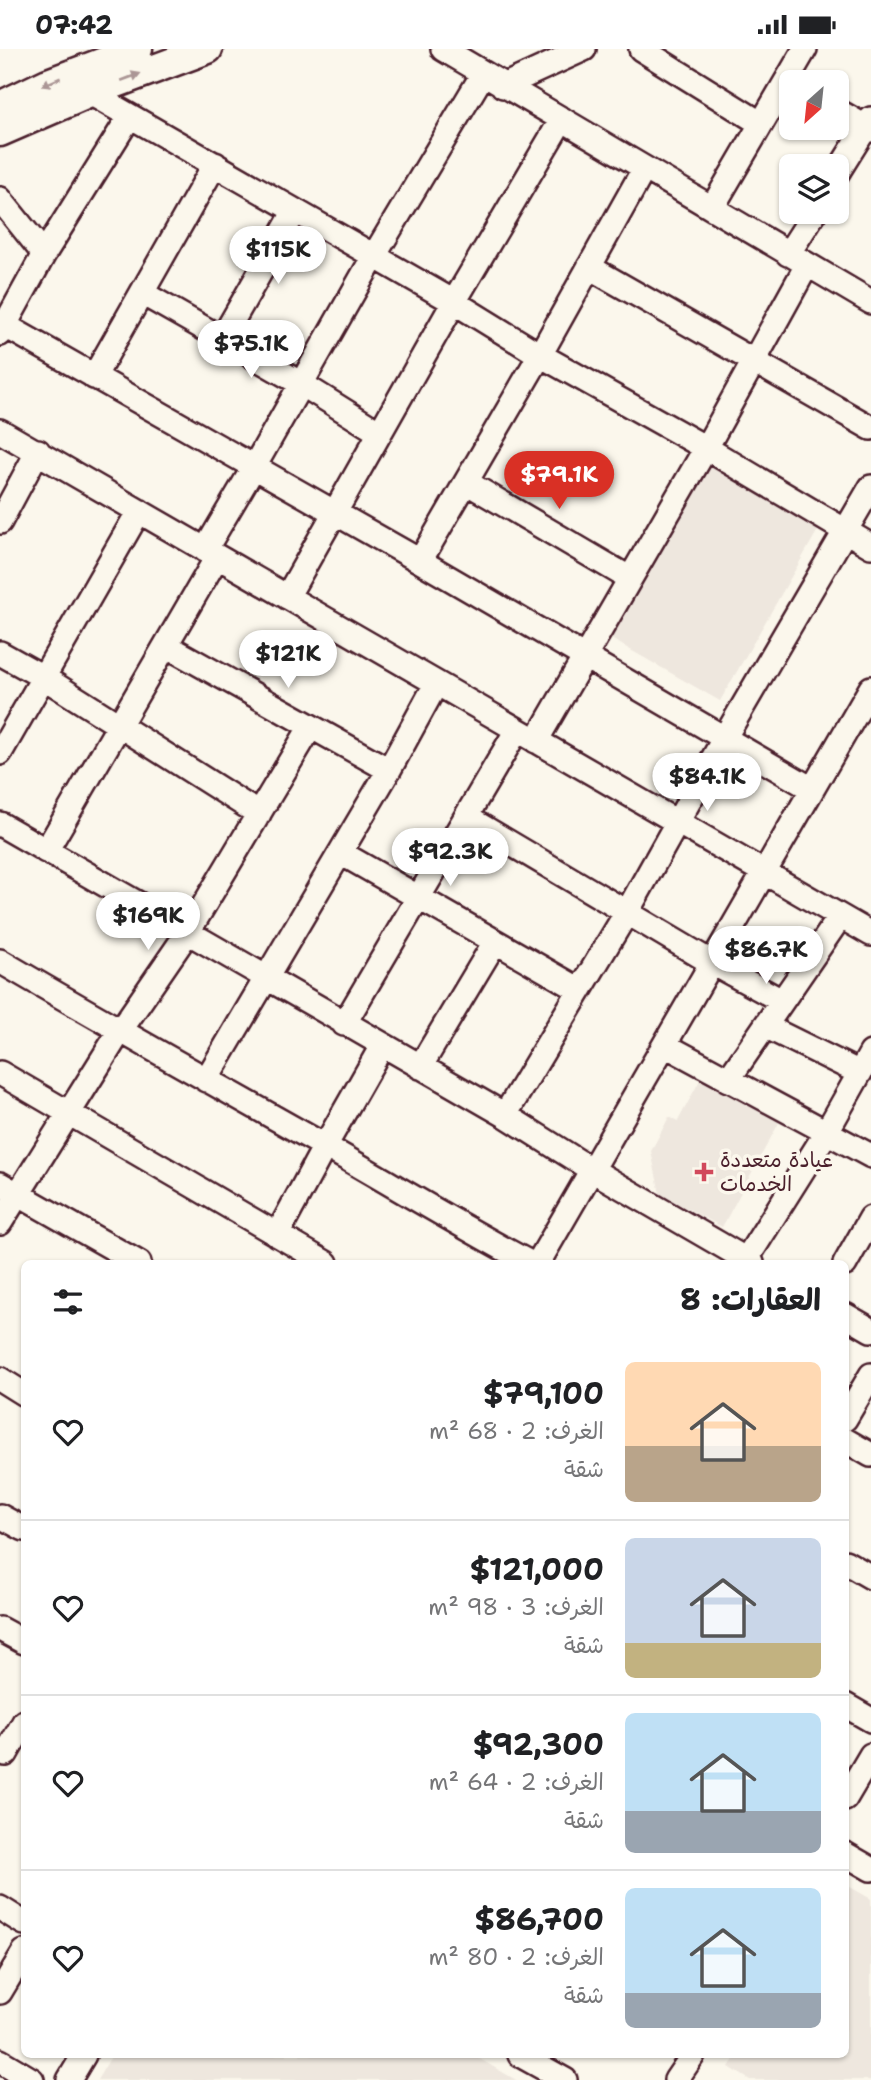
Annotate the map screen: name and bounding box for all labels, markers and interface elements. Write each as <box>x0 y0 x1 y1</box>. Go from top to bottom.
text: 07:42 <box>35 7 113 42</box>
north arrow <box>779 70 849 140</box>
map controls <box>779 70 849 224</box>
one-way arrow <box>120 71 141 82</box>
one-way arrow <box>41 76 61 88</box>
button: layers <box>779 154 849 224</box>
pin: $115K <box>229 226 327 286</box>
text: $115K <box>245 234 311 264</box>
pin: $75.1K <box>194 321 308 380</box>
text: $75.1K <box>213 328 289 358</box>
pin: $79.1K <box>502 451 616 511</box>
text: $79.1K <box>520 459 598 489</box>
pin: $121K <box>239 631 337 690</box>
text: $121K <box>255 638 321 668</box>
pin: $84.1K <box>650 753 764 813</box>
text: $84.1K <box>668 761 746 791</box>
pin: $92.3K <box>393 829 507 888</box>
text: $92.3K <box>408 836 492 866</box>
pin: $169K <box>99 893 197 952</box>
text: $169K <box>112 900 184 930</box>
pin: $86.7K <box>709 927 823 986</box>
text: $86.7K <box>724 934 808 964</box>
place label: عيادة متعددة الخدمات <box>720 1146 833 1198</box>
marker: عيادة متعددة الخدمات <box>694 1162 714 1182</box>
text: العقارات: 8 <box>680 1279 821 1320</box>
icon: filters <box>49 1283 87 1321</box>
text: $79,100 <box>483 1373 604 1414</box>
icon: home <box>681 1390 765 1474</box>
icon: heart <box>49 1413 87 1451</box>
text: الغرف: 2 · 68 m² <box>429 1416 604 1446</box>
text: شقة <box>564 1454 604 1484</box>
text: $121,000 <box>470 1549 604 1590</box>
icon: home <box>681 1566 765 1650</box>
icon: heart <box>49 1589 87 1627</box>
text: الغرف: 3 · 98 m² <box>428 1592 604 1622</box>
text: شقة <box>564 1630 604 1660</box>
text: $92,300 <box>473 1724 604 1765</box>
icon: home <box>681 1741 765 1825</box>
icon: heart <box>49 1764 87 1802</box>
text: الغرف: 2 · 64 m² <box>429 1767 604 1797</box>
text: شقة <box>564 1805 604 1835</box>
text: $86,700 <box>474 1899 604 1940</box>
icon: home <box>681 1916 765 2000</box>
icon: heart <box>49 1939 87 1977</box>
text: الغرف: 2 · 80 m² <box>428 1942 604 1972</box>
text: شقة <box>564 1980 604 2010</box>

